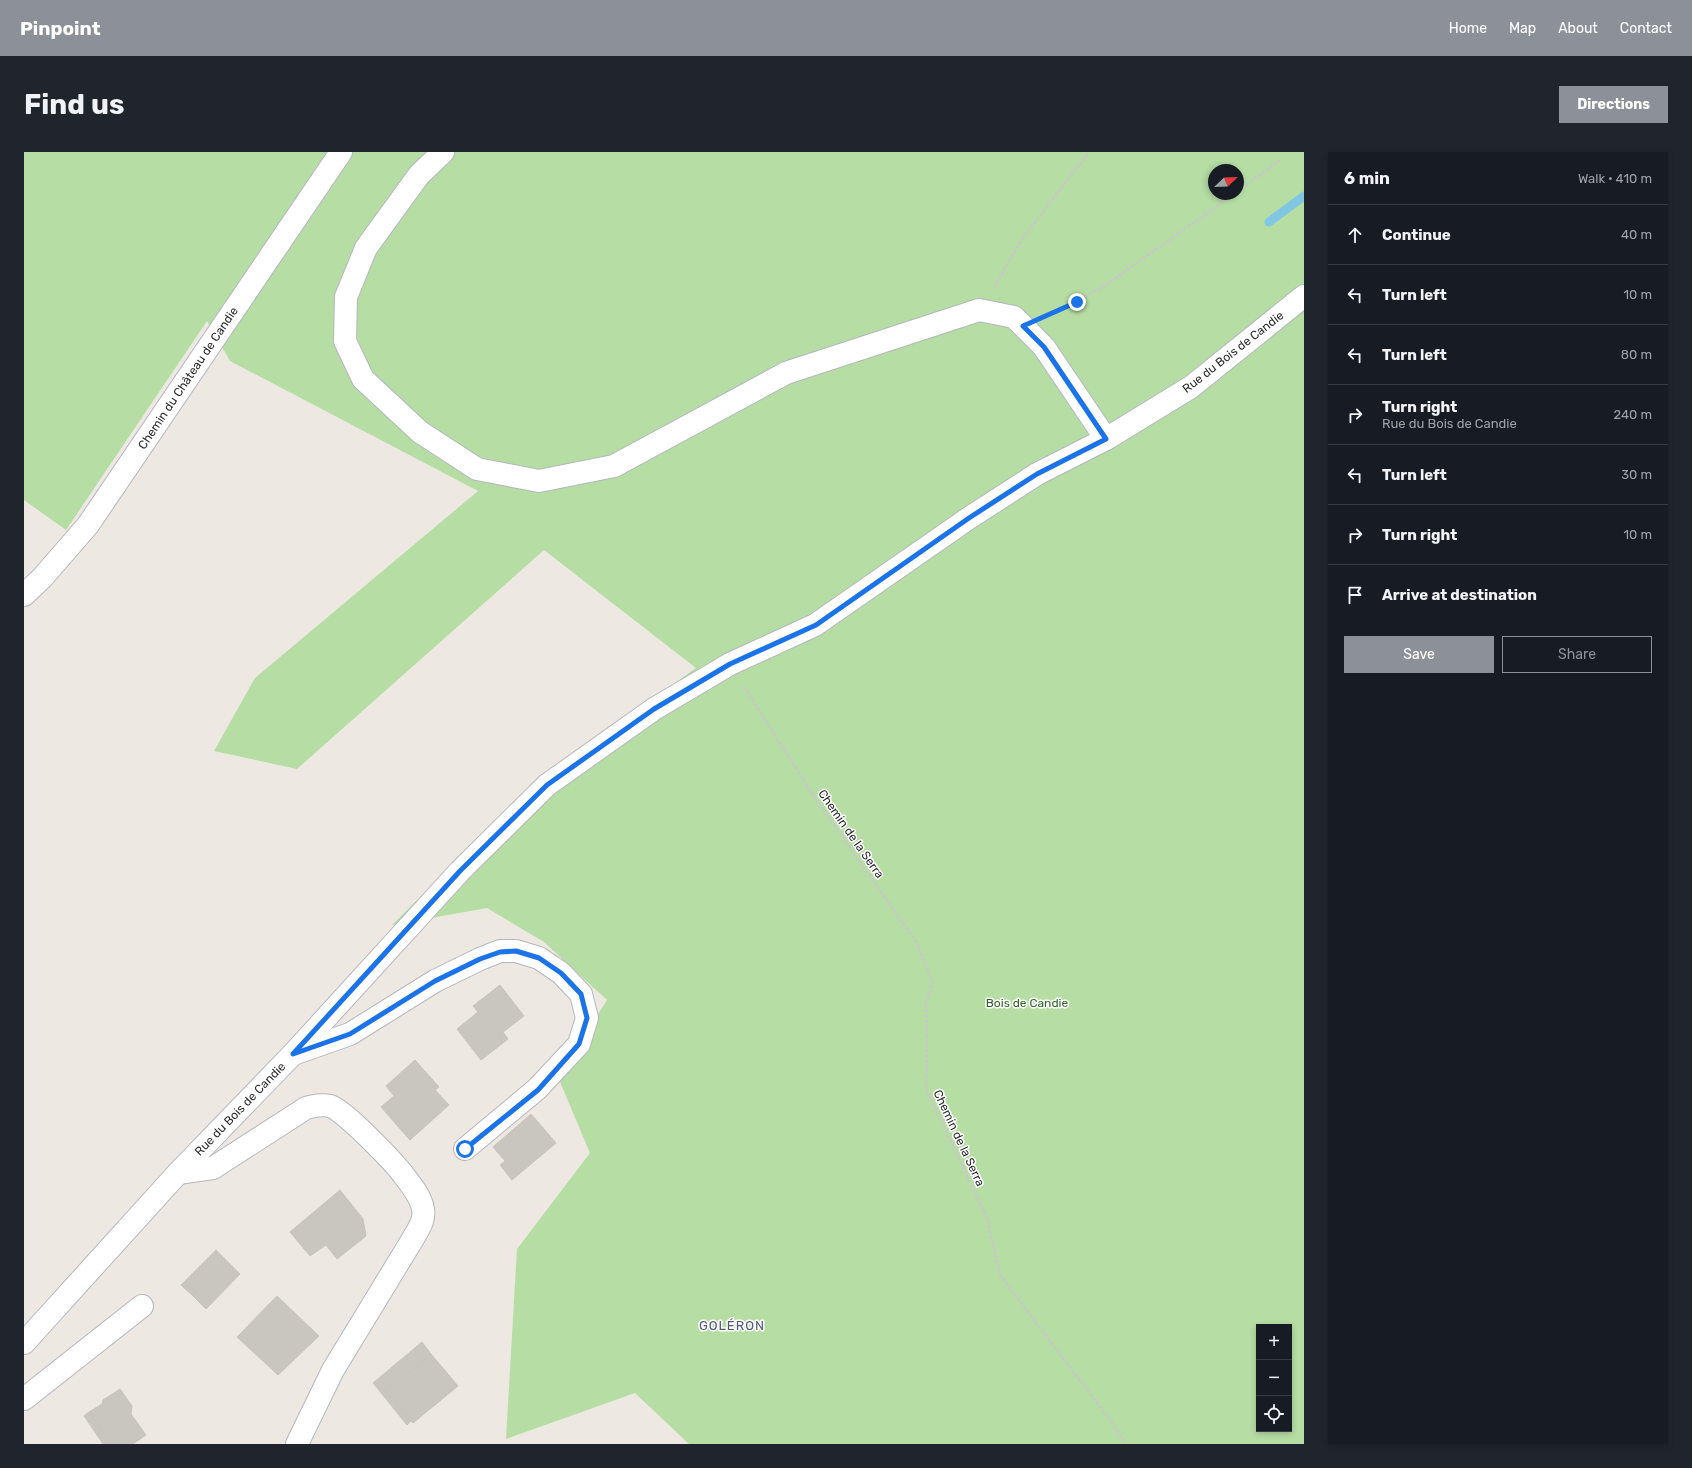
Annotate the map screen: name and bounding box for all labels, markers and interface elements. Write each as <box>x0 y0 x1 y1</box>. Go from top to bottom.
text: Pinpoint <box>20 17 101 40</box>
text: Home <box>1449 20 1487 37</box>
text: Map <box>1509 20 1536 37</box>
text: About <box>1558 20 1598 37</box>
text: Contact <box>1620 20 1672 37</box>
button: Directions <box>1559 86 1668 123</box>
text: Find us <box>24 88 124 121</box>
north arrow <box>1208 164 1244 200</box>
text: 6 min <box>1344 168 1390 188</box>
text: Walk · 410 m <box>1578 171 1652 186</box>
icon: ahead <box>1344 224 1366 246</box>
text: Continue <box>1382 226 1451 244</box>
text: 40 m <box>1621 227 1652 242</box>
icon: left <box>1344 284 1366 306</box>
text: Turn left <box>1382 286 1447 304</box>
text: 10 m <box>1623 287 1652 302</box>
route end <box>1068 293 1086 311</box>
street label: Chemin du Château de Candie <box>135 304 241 452</box>
street label: Rue du Bois de Candie <box>1180 308 1287 396</box>
icon: left <box>1344 344 1366 366</box>
text: Turn left <box>1382 346 1447 364</box>
text: 80 m <box>1621 347 1652 362</box>
text: Turn right <box>1382 398 1457 416</box>
icon: right <box>1344 404 1366 426</box>
text: 240 m <box>1613 407 1652 422</box>
text: Rue du Bois de Candie <box>1382 416 1517 431</box>
icon: left <box>1344 464 1366 486</box>
text: Turn left <box>1382 466 1447 484</box>
text: 30 m <box>1621 467 1652 482</box>
icon: right <box>1344 524 1366 546</box>
text: Turn right <box>1382 526 1457 544</box>
text: 10 m <box>1623 527 1652 542</box>
icon: arrive <box>1344 584 1366 606</box>
text: Arrive at destination <box>1382 586 1537 604</box>
button: Save <box>1344 636 1494 673</box>
button: Share <box>1502 636 1652 673</box>
street label: Chemin de la Serra <box>815 787 887 881</box>
park label: Bois de Candie <box>986 996 1068 1010</box>
street label: Rue du Bois de Candie <box>192 1059 288 1159</box>
street label: Chemin de la Serra <box>930 1087 988 1189</box>
route start <box>456 1140 474 1158</box>
district label: GOLÉRON <box>699 1318 765 1333</box>
map controls <box>1256 1324 1292 1432</box>
button: + <box>1256 1324 1292 1360</box>
button: − <box>1256 1360 1292 1396</box>
button: locate <box>1256 1396 1292 1432</box>

